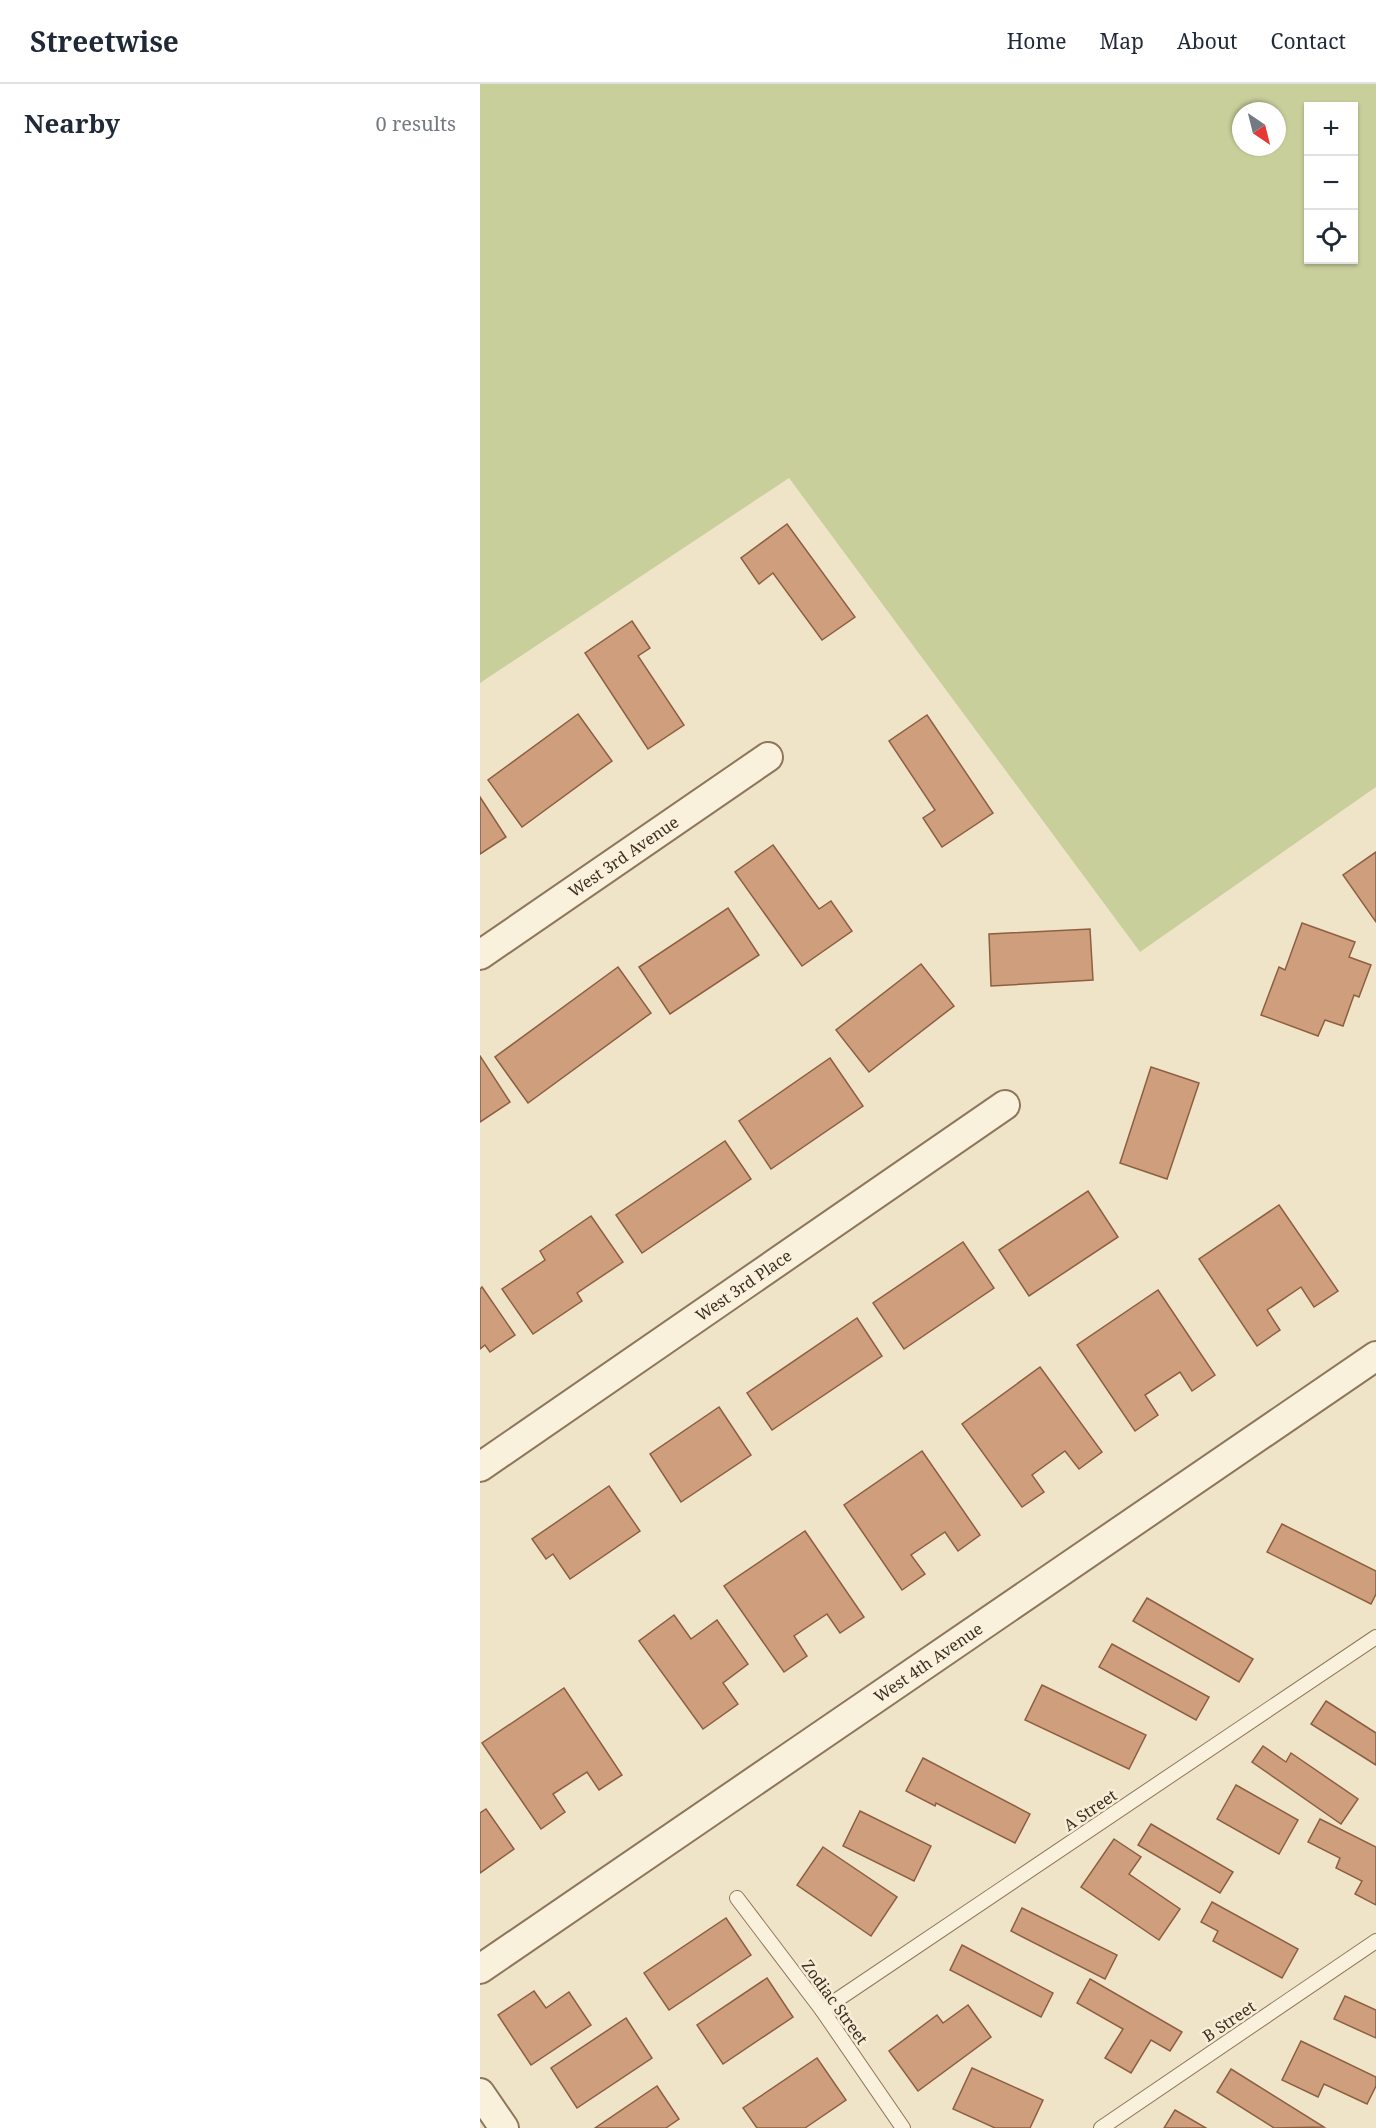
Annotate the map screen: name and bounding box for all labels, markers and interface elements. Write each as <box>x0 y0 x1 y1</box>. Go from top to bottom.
text: Streetwise <box>30 22 179 60</box>
text: Home <box>1007 27 1067 55</box>
text: Map <box>1100 27 1144 55</box>
text: About <box>1177 27 1238 55</box>
text: Contact <box>1271 27 1346 55</box>
north arrow <box>1232 102 1286 156</box>
map controls <box>1304 102 1358 264</box>
button: + <box>1304 102 1358 156</box>
text: Nearby <box>24 105 120 141</box>
text: 0 results <box>376 110 456 137</box>
button: − <box>1304 156 1358 210</box>
button: locate <box>1304 210 1358 264</box>
street label: West 3rd Avenue <box>564 811 683 902</box>
street label: West 3rd Place <box>691 1245 796 1326</box>
street label: West 4th Avenue <box>869 1617 987 1707</box>
street label: A Street <box>1059 1784 1121 1836</box>
street label: Zodiac Street <box>797 1955 873 2049</box>
street label: B Street <box>1198 1995 1260 2047</box>

